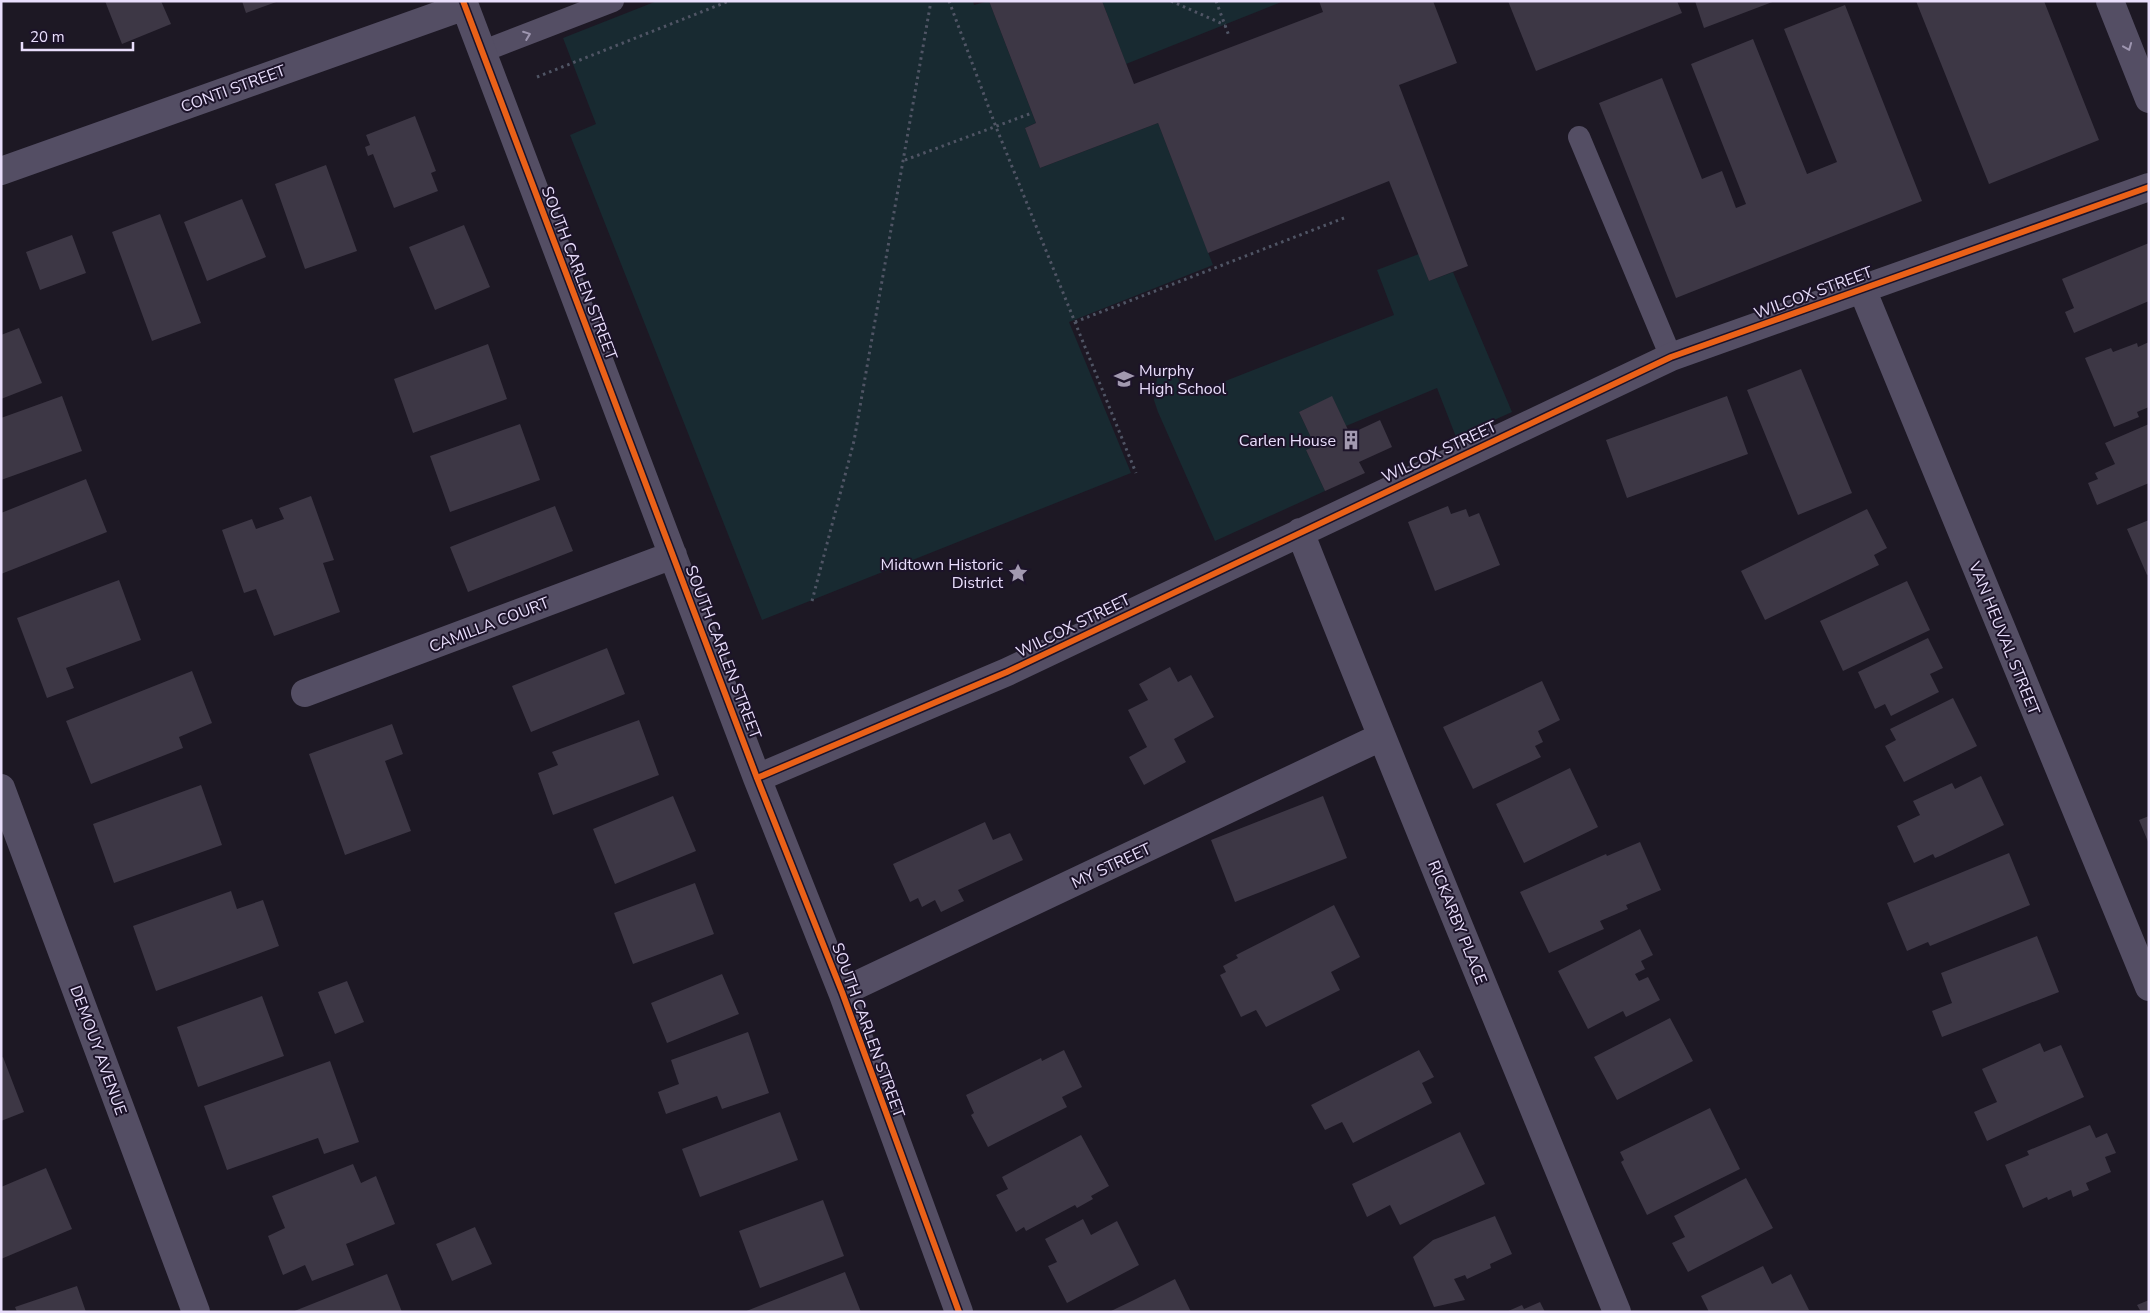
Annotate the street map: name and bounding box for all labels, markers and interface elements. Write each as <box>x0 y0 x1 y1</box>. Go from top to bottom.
scale bar <box>22 20 134 52</box>
text: 20 m <box>30 27 65 47</box>
one-way arrow <box>522 30 531 41</box>
one-way arrow <box>2122 42 2132 50</box>
street label: CONTI STREET <box>178 60 289 118</box>
street label: SOUTH CARLEN STREET <box>536 183 623 364</box>
street label: WILCOX STREET <box>1751 261 1876 325</box>
place label: Murphy High School <box>1139 360 1227 400</box>
school or university icon: Murphy High School <box>1113 368 1135 390</box>
street label: WILCOX STREET <box>1378 415 1501 488</box>
building icon: Carlen House <box>1340 429 1362 451</box>
place label: Carlen House <box>1239 430 1336 452</box>
place label: Midtown Historic District <box>881 554 1004 594</box>
street label: VAN HEUVAL STREET <box>1963 558 2045 719</box>
street label: SOUTH CARLEN STREET <box>680 562 767 743</box>
place icon: Midtown Historic District <box>1007 562 1029 584</box>
street label: WILCOX STREET <box>1013 589 1135 663</box>
street label: CAMILLA COURT <box>426 592 553 658</box>
street label: MY STREET <box>1068 838 1155 894</box>
street label: RICKARBY PLACE <box>1422 857 1492 988</box>
street label: SOUTH CARLEN STREET <box>826 940 910 1121</box>
street label: DEMOUY AVENUE <box>64 982 132 1118</box>

